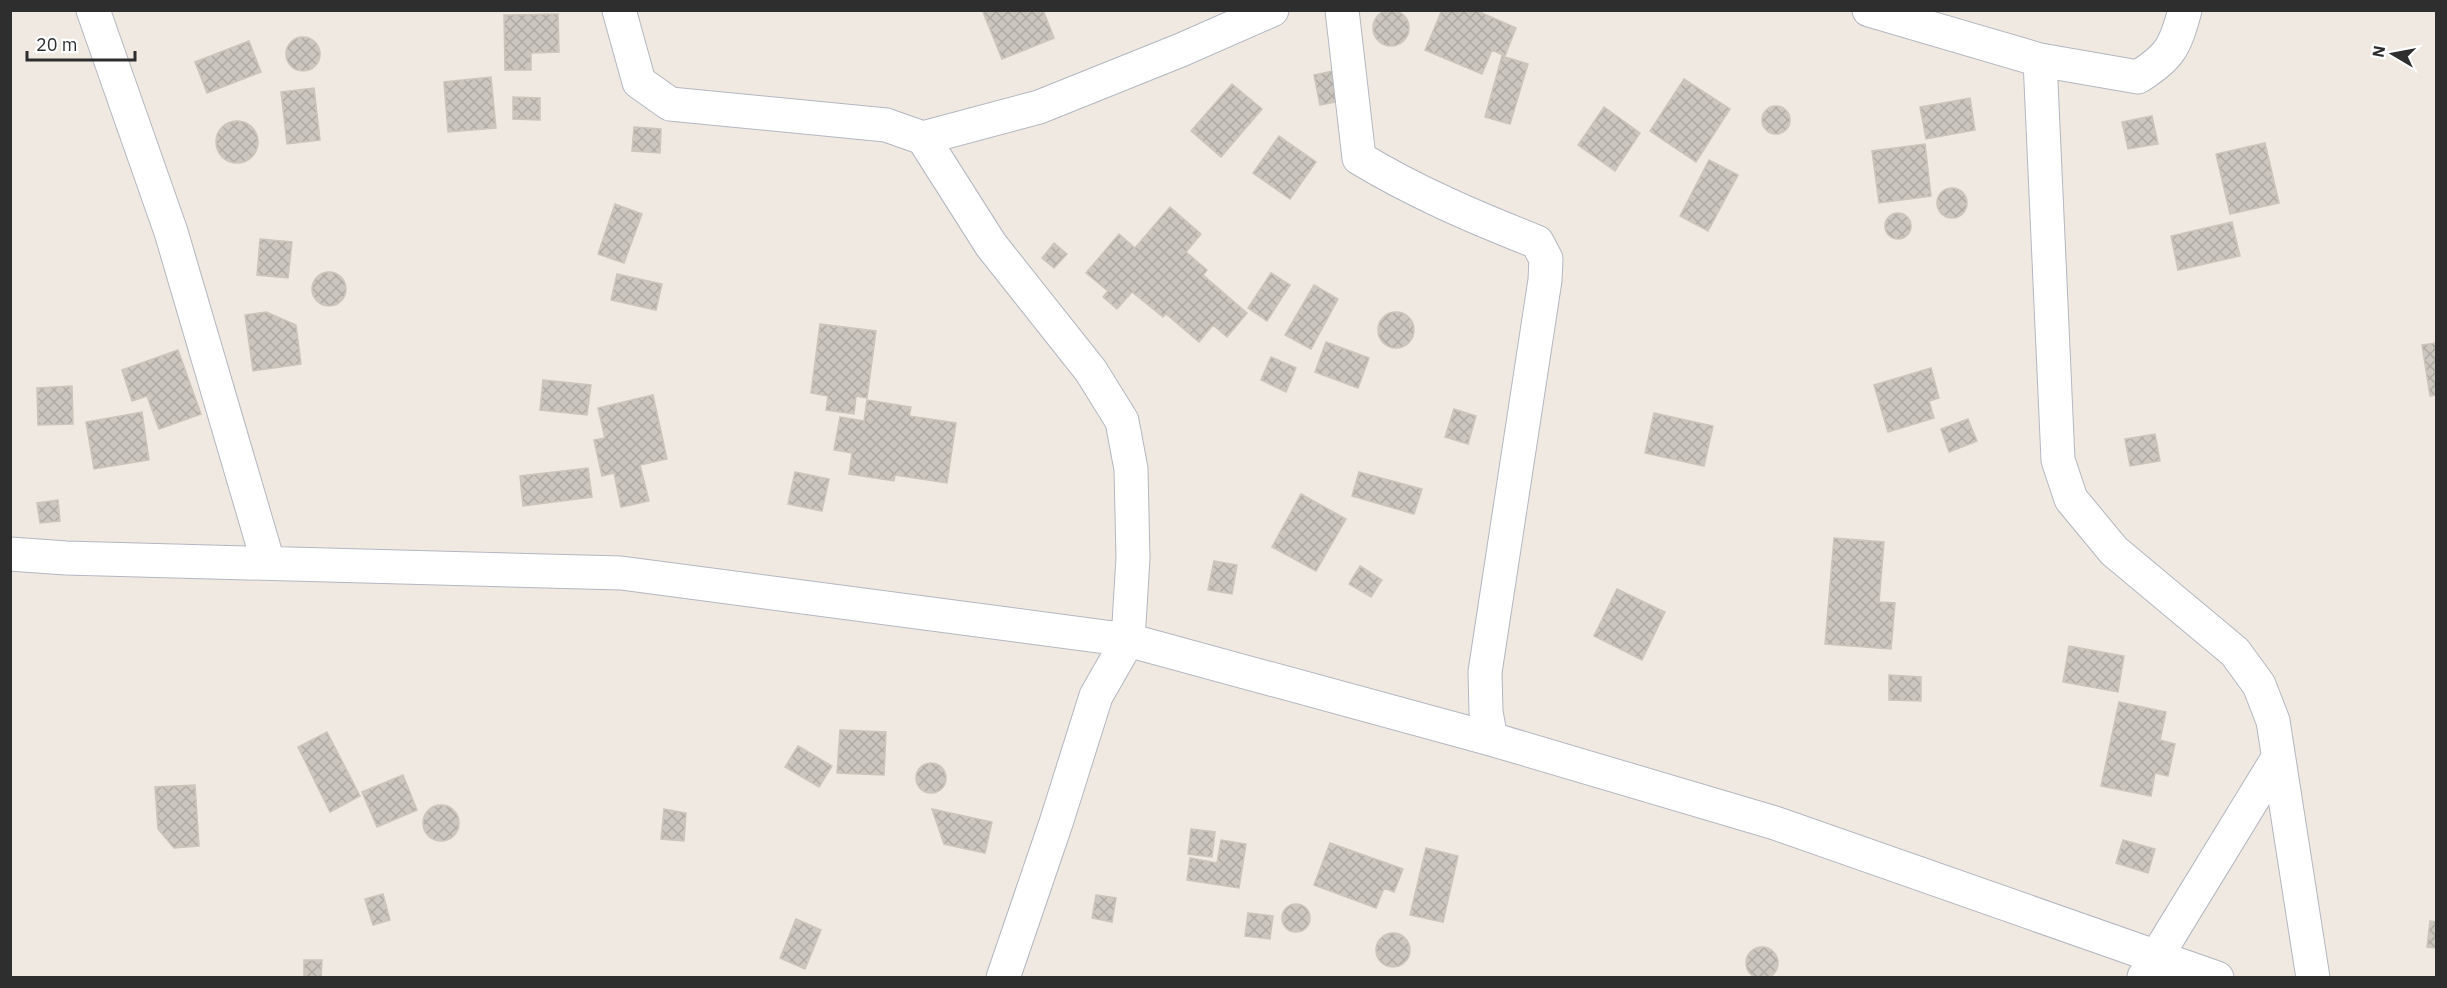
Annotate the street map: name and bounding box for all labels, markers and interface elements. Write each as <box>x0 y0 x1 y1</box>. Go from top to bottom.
scale bar <box>27 24 135 62</box>
north arrow <box>2363 24 2423 84</box>
text: 20 m <box>36 33 78 56</box>
text: N <box>2367 44 2389 59</box>

